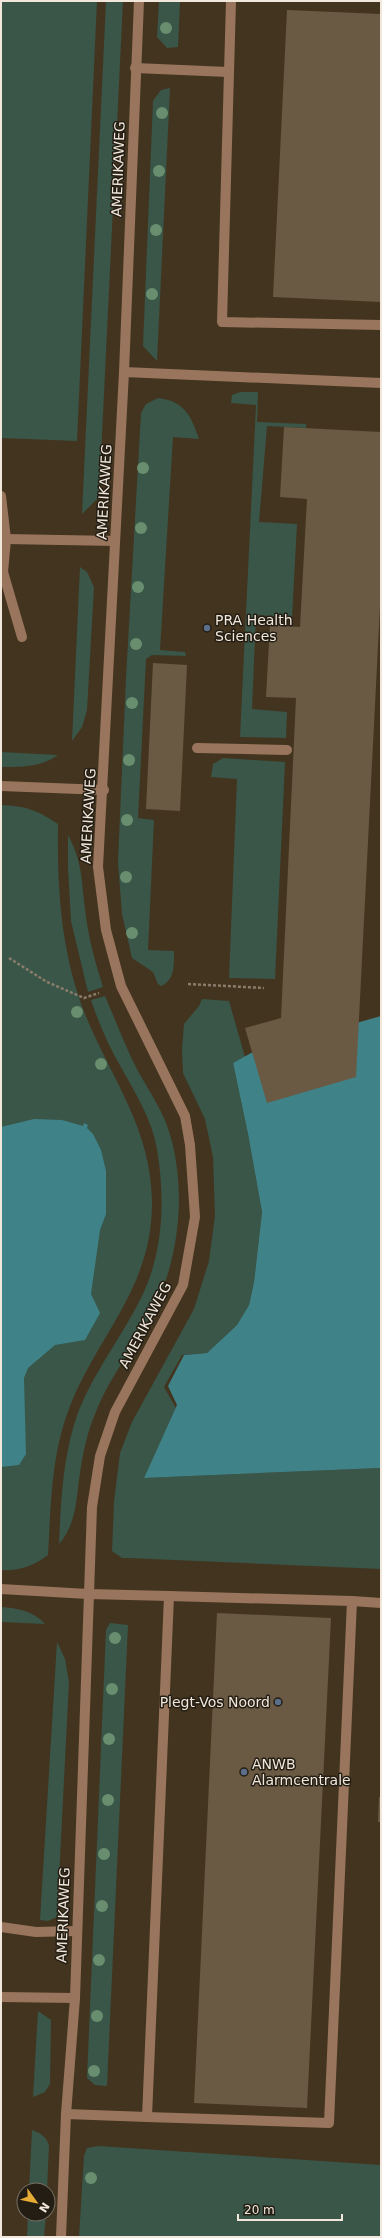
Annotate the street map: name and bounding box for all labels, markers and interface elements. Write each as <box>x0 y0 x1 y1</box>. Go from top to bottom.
street label: AMERIKAWEG <box>108 121 128 217</box>
street label: AMERIKAWEG <box>94 444 114 540</box>
place label: PRA Health Sciences <box>215 612 293 644</box>
marker: PRA Health Sciences <box>202 623 212 633</box>
street label: AMERIKAWEG <box>78 768 98 864</box>
street label: AMERIKAWEG <box>115 1279 175 1371</box>
place label: Plegt-Vos Noord <box>160 1694 270 1710</box>
marker: Plegt-Vos Noord <box>273 1697 283 1707</box>
place label: ANWB Alarmcentrale <box>252 1756 351 1788</box>
marker: ANWB Alarmcentrale <box>239 1767 249 1777</box>
street label: AMERIKAWEG <box>53 1867 73 1963</box>
north arrow <box>16 2182 56 2222</box>
scale bar <box>238 2196 342 2222</box>
text: N <box>36 2200 52 2215</box>
text: 20 m <box>244 2203 275 2217</box>

